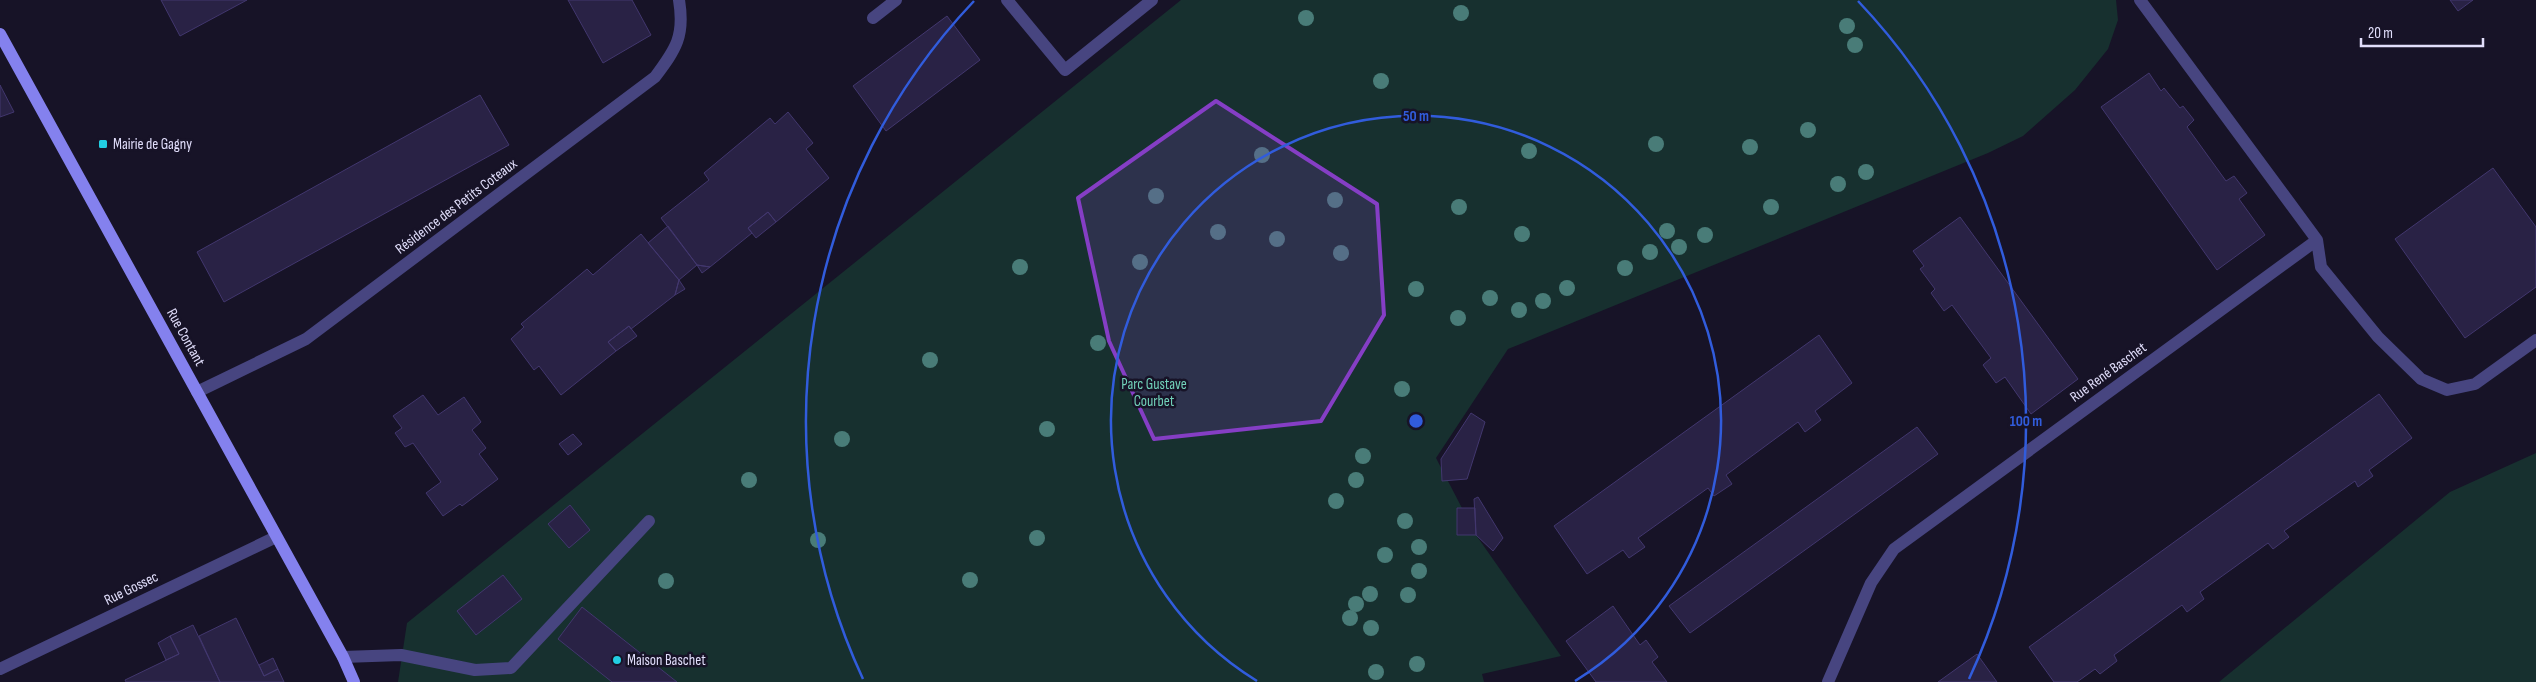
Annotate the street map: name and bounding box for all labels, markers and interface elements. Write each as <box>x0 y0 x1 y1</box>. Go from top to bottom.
scale bar <box>2361 15 2484 47</box>
text: 20 m <box>2368 24 2393 43</box>
text: 50 m <box>1403 107 1429 126</box>
place label: Mairie de Gagny <box>113 135 192 154</box>
marker: Mairie de Gagny <box>97 138 109 150</box>
street label: Résidence des Petits Coteaux <box>392 154 521 258</box>
street label: Rue Contant <box>162 305 209 370</box>
street label: Rue René Baschet <box>2066 338 2151 407</box>
park label: Parc Gustave Courbet <box>1121 375 1187 411</box>
centre of rings <box>1407 412 1425 430</box>
text: 100 m <box>2010 412 2042 431</box>
street label: Rue Gossec <box>101 567 161 610</box>
place label: Maison Baschet <box>627 651 706 670</box>
marker: Maison Baschet <box>611 654 623 666</box>

